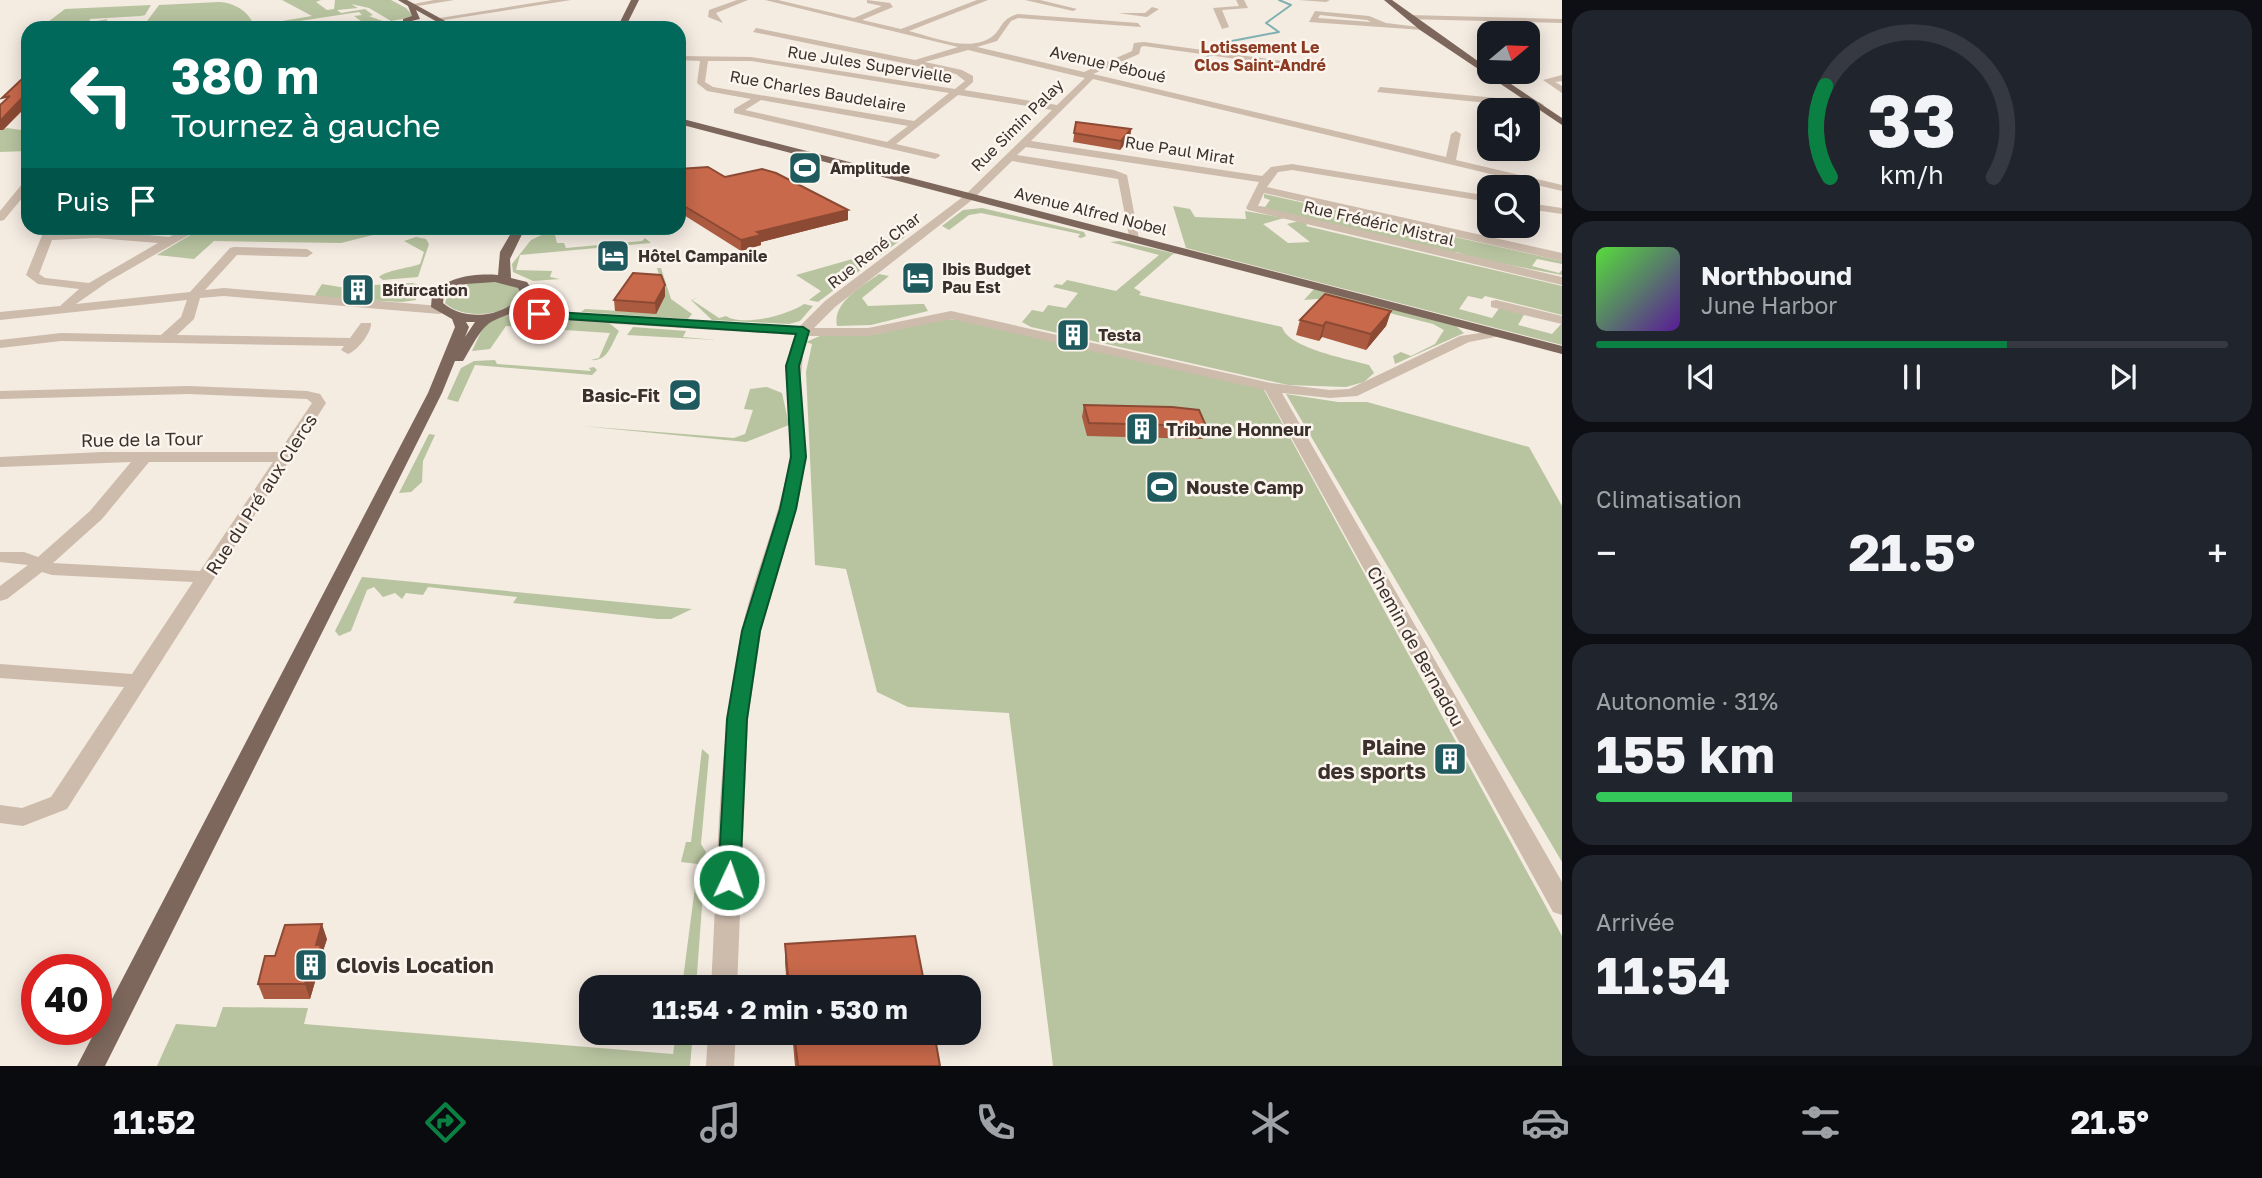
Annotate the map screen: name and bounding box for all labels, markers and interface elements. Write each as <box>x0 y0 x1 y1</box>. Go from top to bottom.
north arrow <box>1477 21 1540 84</box>
map controls <box>1477 21 1540 238</box>
district label: Lotissement Le Clos Saint-André <box>1194 37 1326 75</box>
street label: Rue Jules Supervielle <box>786 41 954 87</box>
street label: Avenue Péboué <box>1048 41 1168 87</box>
text: 380 m <box>171 46 319 105</box>
icon: left <box>56 49 147 140</box>
street label: Rue Charles Baudelaire <box>728 66 908 116</box>
street label: Rue Simin Palay <box>967 75 1067 175</box>
text: 33 <box>1868 76 1956 163</box>
button: sound <box>1477 98 1540 161</box>
text: Tournez à gauche <box>171 106 440 144</box>
street label: Rue Paul Mirat <box>1124 131 1236 169</box>
sports icon: Amplitude <box>786 149 824 187</box>
place label: Amplitude <box>830 158 910 178</box>
text: km/h <box>1880 158 1944 189</box>
button: search <box>1477 175 1540 238</box>
icon: arrive <box>124 182 162 220</box>
street label: Avenue Alfred Nobel <box>1013 182 1169 240</box>
text: Puis <box>56 186 110 217</box>
street label: Rue Frédéric Mistral <box>1302 196 1456 250</box>
street label: Rue René Char <box>823 207 925 293</box>
hotel icon: Hôtel Campanile <box>594 237 632 275</box>
place label: Hôtel Campanile <box>638 246 767 266</box>
hotel icon: Ibis Budget Pau Est <box>899 259 937 297</box>
place label: Ibis Budget Pau Est <box>942 259 1031 297</box>
text: Northbound <box>1701 260 1852 291</box>
building icon: Bifurcation <box>339 271 377 309</box>
place label: Bifurcation <box>382 280 468 300</box>
pin <box>509 284 569 344</box>
text: June Harbor <box>1701 291 1837 319</box>
icon: arrive <box>520 295 558 333</box>
building icon: Testa <box>1054 316 1092 354</box>
place label: Testa <box>1098 325 1141 345</box>
icon: previous <box>1682 358 1720 396</box>
icon: pause <box>1893 358 1931 396</box>
icon: next <box>2104 358 2142 396</box>
sports icon: Basic-Fit <box>666 376 704 414</box>
place label: Basic-Fit <box>582 384 660 406</box>
street label: Rue du Pré aux Clercs <box>201 409 321 579</box>
building icon: Tribune Honneur <box>1123 410 1161 448</box>
place label: Tribune Honneur <box>1166 418 1311 440</box>
street label: Rue de la Tour <box>81 427 203 451</box>
sports icon: Nouste Camp <box>1143 468 1181 506</box>
place label: Nouste Camp <box>1186 476 1304 498</box>
text: Climatisation <box>1596 485 1742 513</box>
text: 21.5° <box>1848 520 1976 582</box>
text: − <box>1596 530 1617 575</box>
text: + <box>2207 530 2228 575</box>
street label: Chemin de Bernadou <box>1363 562 1469 730</box>
text: Autonomie · 31% <box>1596 687 1778 715</box>
text: 155 km <box>1596 722 1775 784</box>
place label: Plaine des sports <box>1318 734 1426 784</box>
building icon: Plaine des sports <box>1431 740 1469 778</box>
position arrow <box>692 843 766 917</box>
text: Arrivée <box>1596 908 1675 936</box>
text: 11:54 <box>1596 943 1730 1005</box>
building icon: Clovis Location <box>292 946 330 984</box>
place label: Clovis Location <box>336 952 494 978</box>
speed limit sign: 40 <box>21 954 112 1045</box>
text: 11:54 · 2 min · 530 m <box>652 994 908 1025</box>
icon: directions <box>421 1098 470 1147</box>
icon: music <box>696 1098 745 1147</box>
icon: phone <box>971 1098 1020 1147</box>
icon: climate <box>1246 1098 1295 1147</box>
icon: car <box>1521 1098 1570 1147</box>
icon: filters <box>1796 1098 1845 1147</box>
text: 11:52 <box>113 1103 195 1141</box>
text: 21.5° <box>2071 1103 2149 1141</box>

